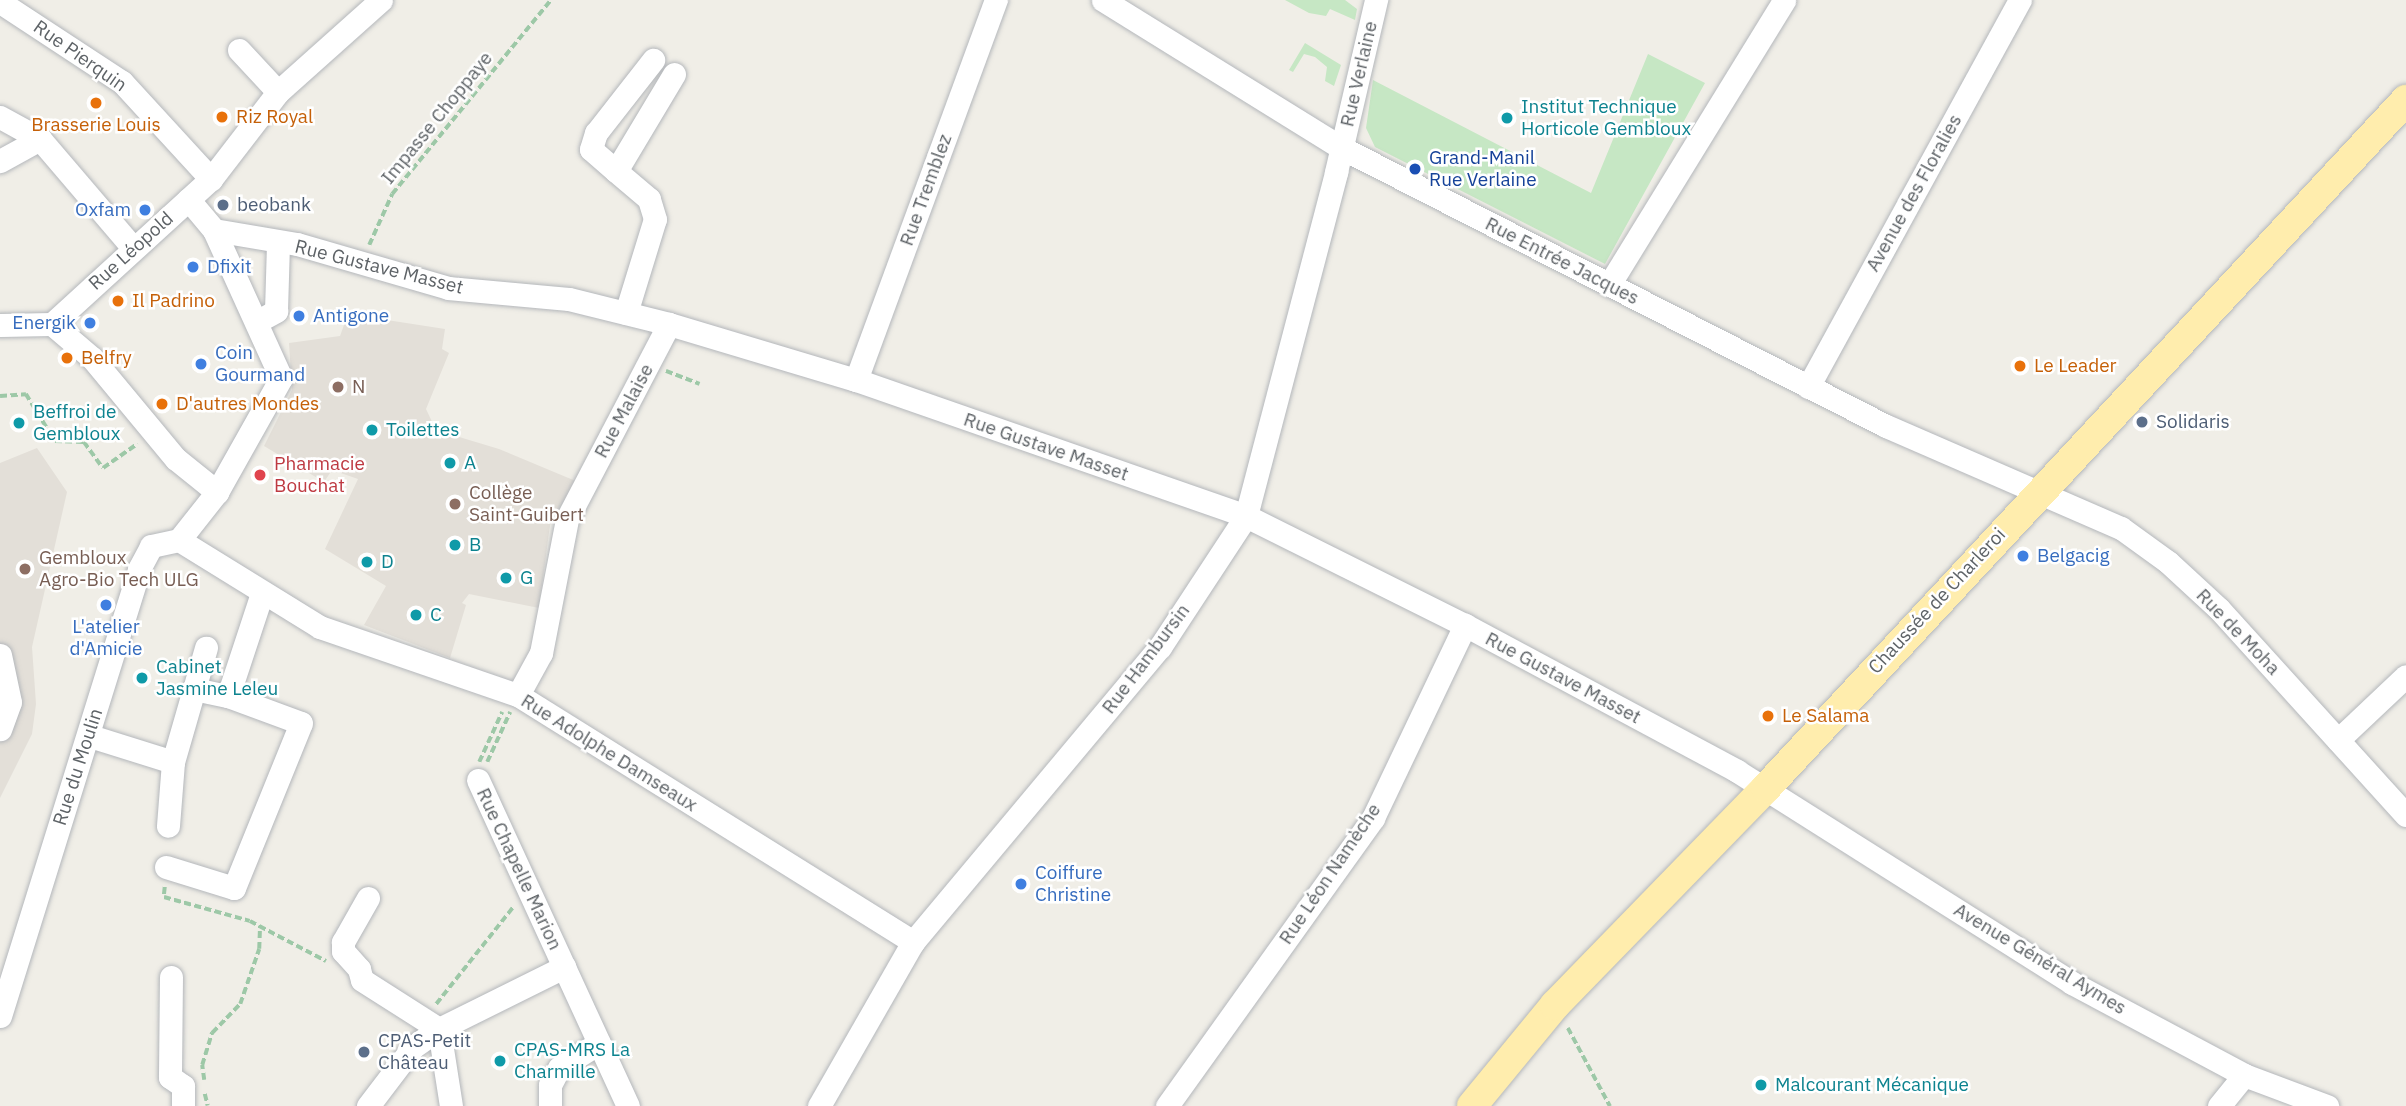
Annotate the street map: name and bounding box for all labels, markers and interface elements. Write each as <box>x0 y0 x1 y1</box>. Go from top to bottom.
street label: Rue Pierquin <box>29 15 131 97</box>
street label: Rue Verlaine <box>1336 19 1382 129</box>
street label: Impasse Choppaye <box>377 47 497 189</box>
marker: Brasserie Louis <box>88 95 104 111</box>
place label: Institut Technique Horticole Gembloux <box>1521 96 1691 140</box>
place label: Riz Royal <box>236 106 313 128</box>
marker: Riz Royal <box>214 109 230 125</box>
marker: Institut Technique Horticole Gembloux <box>1499 110 1515 126</box>
street label: Avenue des Floralies <box>1861 110 1967 276</box>
place label: Brasserie Louis <box>31 114 161 136</box>
street label: Rue Tremblez <box>895 131 957 249</box>
place label: Grand-Manil Rue Verlaine <box>1429 147 1537 191</box>
marker: Grand-Manil Rue Verlaine <box>1407 161 1423 177</box>
place label: beobank <box>237 194 311 216</box>
marker: beobank <box>215 197 231 213</box>
place label: Oxfam <box>75 199 131 221</box>
marker: Oxfam <box>137 202 153 218</box>
street label: Rue Léopold <box>84 207 178 295</box>
street label: Rue Entrée Jacques <box>1481 212 1643 310</box>
street label: Rue Gustave Masset <box>292 235 466 299</box>
place label: Dfixit <box>207 256 252 278</box>
marker: Dfixit <box>185 259 201 275</box>
place label: Il Padrino <box>132 290 215 312</box>
marker: Il Padrino <box>110 293 126 309</box>
place label: Antigone <box>313 305 389 327</box>
marker: Antigone <box>291 308 307 324</box>
place label: Energik <box>12 312 76 334</box>
marker: Energik <box>82 315 98 331</box>
place label: Coin Gourmand <box>215 342 305 386</box>
place label: Belfry <box>81 347 132 369</box>
marker: Belfry <box>59 350 75 366</box>
place label: Le Leader <box>2034 355 2117 377</box>
marker: Coin Gourmand <box>193 356 209 372</box>
marker: Le Leader <box>2012 358 2028 374</box>
street label: Rue Malaise <box>590 360 658 462</box>
place label: N <box>352 376 365 398</box>
marker: N <box>330 379 346 395</box>
place label: D'autres Mondes <box>176 393 319 415</box>
marker: D'autres Mondes <box>154 396 170 412</box>
place label: Beffroi de Gembloux <box>33 401 120 445</box>
street label: Rue Gustave Masset <box>961 408 1131 486</box>
place label: Solidaris <box>2156 411 2230 433</box>
marker: Solidaris <box>2134 414 2150 430</box>
marker: Beffroi de Gembloux <box>11 415 27 431</box>
place label: Toilettes <box>386 419 459 441</box>
marker: Toilettes <box>364 422 380 438</box>
place label: A <box>464 452 476 474</box>
place label: Pharmacie Bouchat <box>274 453 365 497</box>
marker: A <box>442 455 458 471</box>
marker: Pharmacie Bouchat <box>252 467 268 483</box>
place label: Collège Saint-Guibert <box>469 482 584 526</box>
marker: Collège Saint-Guibert <box>447 496 463 512</box>
street label: Chaussée de Charleroi <box>1864 523 2010 679</box>
place label: B <box>469 534 481 556</box>
marker: B <box>447 537 463 553</box>
place label: Belgacig <box>2037 545 2109 567</box>
place label: Gembloux Agro-Bio Tech ULG <box>39 547 199 591</box>
marker: Belgacig <box>2015 548 2031 564</box>
place label: D <box>381 551 394 573</box>
marker: D <box>359 554 375 570</box>
marker: Gembloux Agro-Bio Tech ULG <box>17 561 33 577</box>
place label: G <box>520 567 533 589</box>
marker: G <box>498 570 514 586</box>
street label: Rue de Moha <box>2191 584 2285 680</box>
marker: L'atelier d'Amicie <box>98 597 114 613</box>
street label: Rue Hambursin <box>1097 600 1195 718</box>
place label: C <box>430 604 442 626</box>
marker: C <box>408 607 424 623</box>
place label: L'atelier d'Amicie <box>70 616 142 660</box>
street label: Rue Gustave Masset <box>1481 627 1645 729</box>
place label: Cabinet Jasmine Leleu <box>156 656 278 700</box>
marker: Cabinet Jasmine Leleu <box>134 670 150 686</box>
street label: Rue Adolphe Damseaux <box>517 689 701 817</box>
place label: Le Salama <box>1782 705 1869 727</box>
street label: Rue du Moulin <box>48 706 108 828</box>
marker: Le Salama <box>1760 708 1776 724</box>
street label: Rue Chapelle Marion <box>471 784 567 954</box>
street label: Rue Léon Namèche <box>1274 799 1386 949</box>
place label: Coiffure Christine <box>1035 862 1111 906</box>
marker: Coiffure Christine <box>1013 876 1029 892</box>
street label: Avenue Général Aymes <box>1950 898 2130 1020</box>
place label: CPAS-Petit Château <box>378 1030 471 1074</box>
place label: CPAS-MRS La Charmille <box>514 1039 630 1083</box>
marker: CPAS-Petit Château <box>356 1044 372 1060</box>
marker: CPAS-MRS La Charmille <box>492 1053 508 1069</box>
place label: Malcourant Mécanique <box>1775 1074 1969 1096</box>
marker: Malcourant Mécanique <box>1753 1077 1769 1093</box>

